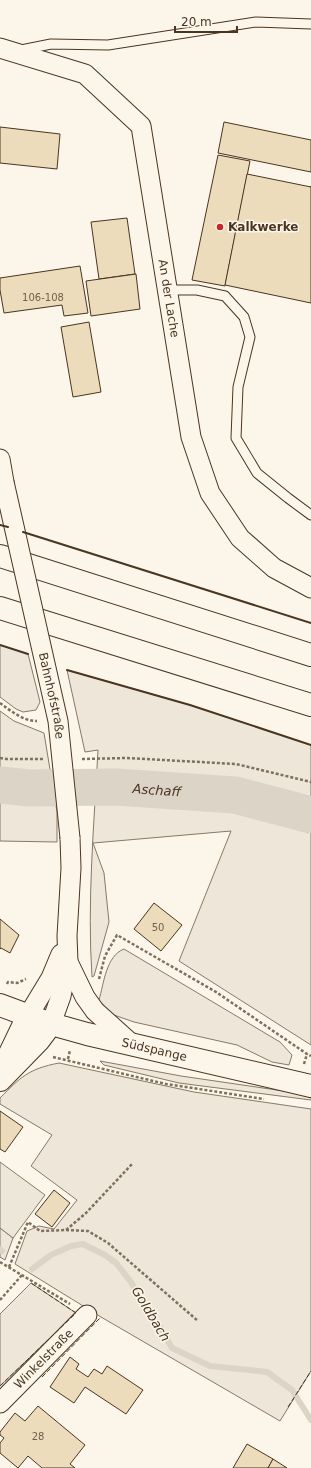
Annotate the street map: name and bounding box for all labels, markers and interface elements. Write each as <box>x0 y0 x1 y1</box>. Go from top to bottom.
scale bar <box>175 8 237 34</box>
text: 20 m <box>181 15 212 29</box>
place label: Kalkwerke <box>228 220 298 234</box>
marker: Kalkwerke <box>215 222 225 232</box>
street label: An der Lache <box>156 258 182 339</box>
house number: 106-108 <box>22 292 64 303</box>
street label: Bahnhofstraße <box>36 651 67 740</box>
water label: Aschaff <box>131 781 183 799</box>
house number: 50 <box>152 922 164 933</box>
street label: Südspange <box>120 1035 189 1064</box>
water label: Goldbach <box>129 1284 173 1344</box>
street label: Winkelstraße <box>11 1326 76 1392</box>
house number: 28 <box>32 1431 44 1442</box>

